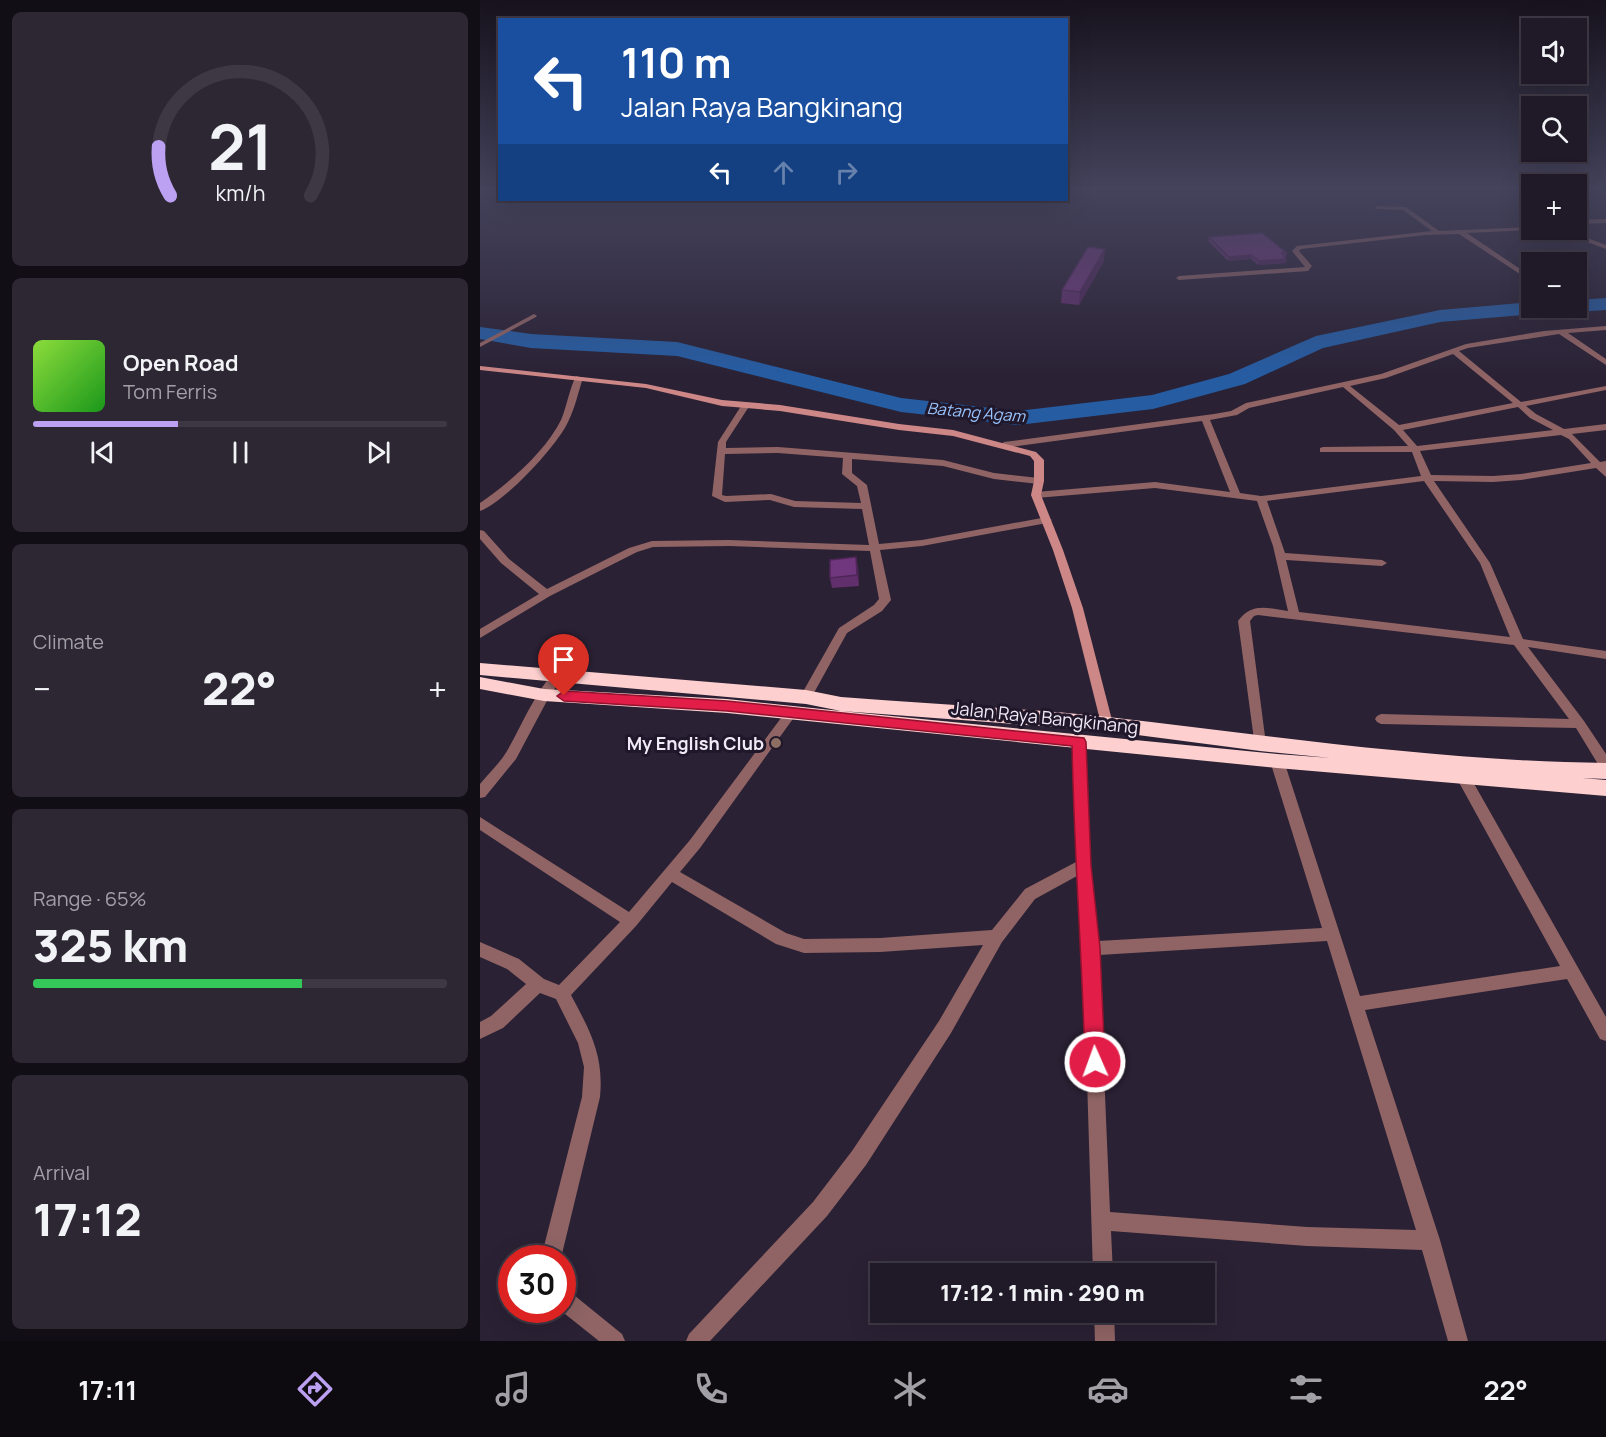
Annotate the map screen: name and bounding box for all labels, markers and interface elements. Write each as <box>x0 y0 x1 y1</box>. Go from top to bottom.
map controls <box>1521 18 1587 318</box>
button: sound <box>1521 18 1587 84</box>
text: 110 m <box>621 33 732 91</box>
icon: left <box>522 42 600 120</box>
text: Jalan Raya Bangkinang <box>621 88 903 125</box>
button: search <box>1521 96 1587 162</box>
text: 21 <box>208 103 272 189</box>
icon: left <box>704 156 737 189</box>
icon: ahead <box>767 156 800 189</box>
icon: right <box>830 156 863 189</box>
button: + <box>1521 174 1587 240</box>
text: km/h <box>215 178 265 207</box>
button: − <box>1521 252 1587 318</box>
text: Open Road <box>123 348 238 378</box>
text: Tom Ferris <box>123 378 217 405</box>
water label: Batang Agam <box>926 397 1027 427</box>
icon: previous <box>86 436 119 469</box>
icon: pause <box>224 436 257 469</box>
icon: next <box>362 436 395 469</box>
text: Climate <box>33 628 104 655</box>
pin <box>538 634 589 696</box>
icon: arrive <box>547 643 580 676</box>
text: 22° <box>202 657 277 719</box>
text: − <box>33 666 51 711</box>
text: + <box>428 666 447 711</box>
street label: Jalan Raya Bangkinang <box>950 695 1140 739</box>
place label: My English Club <box>627 731 764 755</box>
marker: My English Club <box>769 736 783 750</box>
text: Range · 65% <box>33 885 147 912</box>
text: 325 km <box>33 914 188 976</box>
position arrow <box>1063 1030 1127 1094</box>
text: Arrival <box>33 1159 90 1186</box>
text: 17:12 <box>33 1188 142 1250</box>
speed limit sign: 30 <box>498 1245 576 1323</box>
text: 17:12 · 1 min · 290 m <box>940 1278 1145 1308</box>
icon: directions <box>294 1368 336 1410</box>
icon: music <box>492 1368 534 1410</box>
icon: phone <box>690 1368 732 1410</box>
icon: climate <box>889 1368 931 1410</box>
icon: car <box>1087 1368 1129 1410</box>
icon: filters <box>1285 1368 1327 1410</box>
text: 17:11 <box>78 1371 137 1408</box>
text: 22° <box>1483 1371 1528 1408</box>

